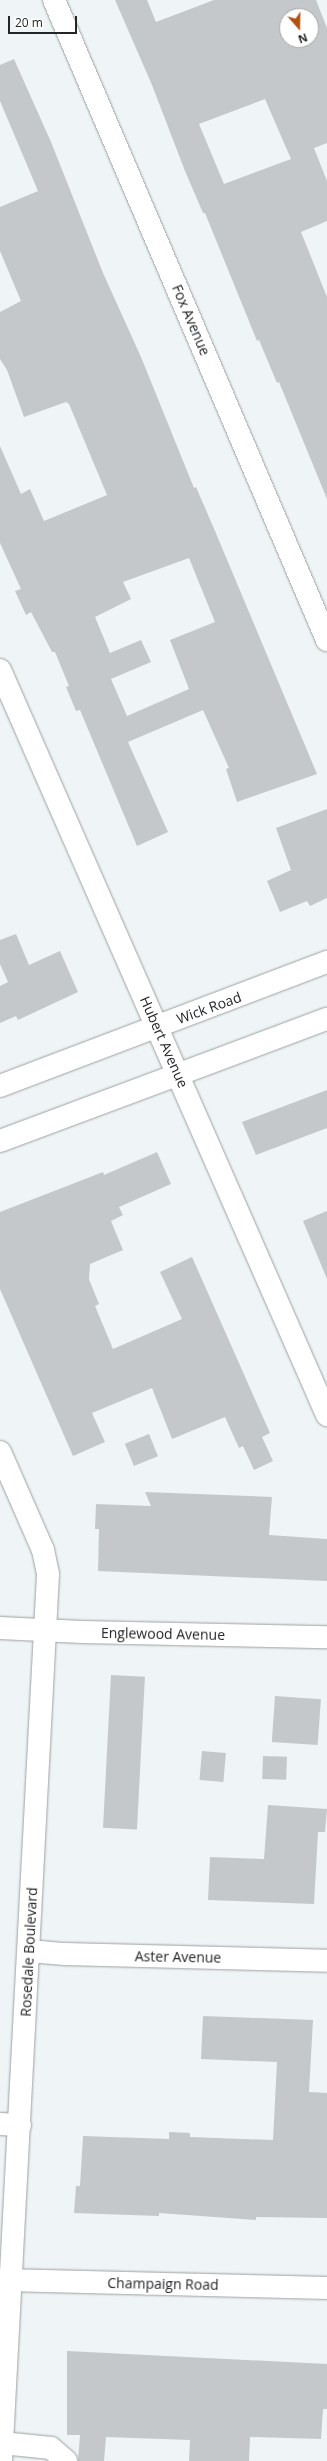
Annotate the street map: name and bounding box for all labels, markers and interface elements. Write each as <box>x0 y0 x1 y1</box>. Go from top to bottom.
scale bar <box>10 8 79 34</box>
north arrow <box>279 8 319 48</box>
text: 20 m <box>15 14 43 31</box>
text: N <box>296 30 310 47</box>
street label: Fox Avenue <box>169 282 213 358</box>
street label: Wick Road <box>174 989 244 1027</box>
street label: Hubert Avenue <box>136 994 192 1090</box>
street label: Englewood Avenue <box>101 1625 225 1643</box>
street label: Rosedale Boulevard <box>17 1887 41 2017</box>
street label: Aster Avenue <box>135 1948 221 1966</box>
street label: Champaign Road <box>107 2275 219 2293</box>

